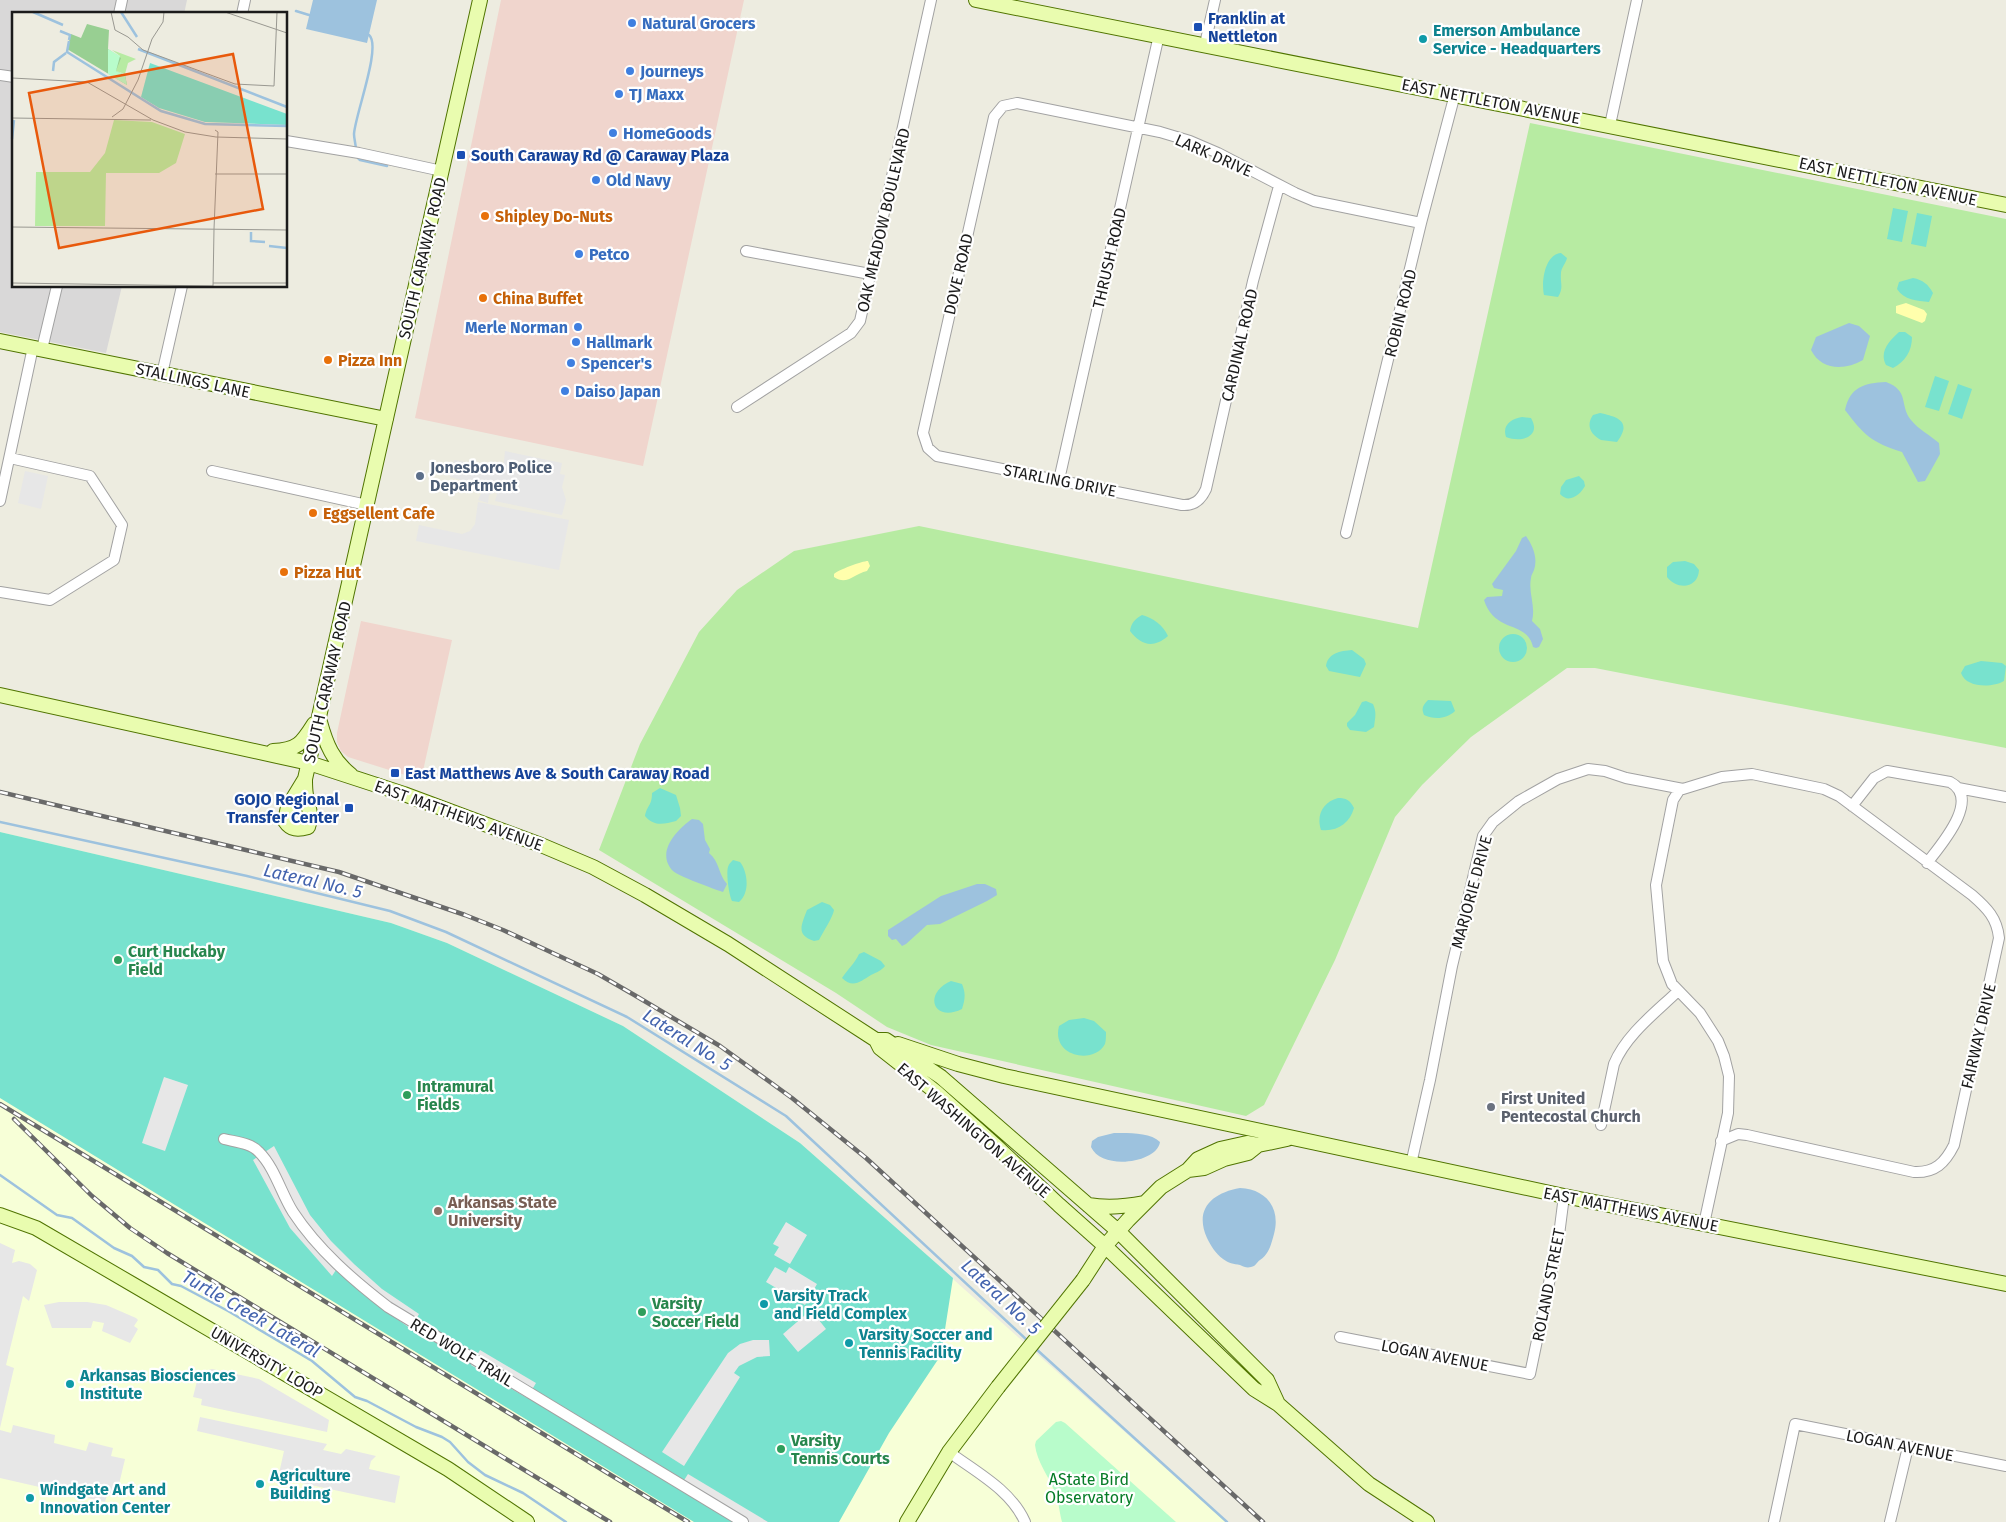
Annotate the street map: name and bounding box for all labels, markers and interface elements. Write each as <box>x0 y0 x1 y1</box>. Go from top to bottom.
place label: Franklin at Nettleton <box>1208 9 1286 46</box>
inset map <box>12 12 288 288</box>
place label: Natural Grocers <box>642 14 756 33</box>
marker: Natural Grocers <box>626 17 638 29</box>
marker: Franklin at Nettleton <box>1192 21 1204 33</box>
place label: Emerson Ambulance Service - Headquarters <box>1433 21 1601 58</box>
marker: Emerson Ambulance Service - Headquarters <box>1417 33 1429 45</box>
place label: Journeys <box>639 62 704 81</box>
marker: Journeys <box>624 65 636 77</box>
street label: EAST NETTLETON AVENUE <box>1400 75 1582 128</box>
place label: TJ Maxx <box>629 85 685 104</box>
marker: TJ Maxx <box>613 88 625 100</box>
place label: HomeGoods <box>623 124 712 143</box>
street label: OAK MEADOW BOULEVARD <box>853 126 914 314</box>
marker: HomeGoods <box>607 127 619 139</box>
street label: LARK DRIVE <box>1172 130 1255 181</box>
place label: South Caraway Rd @ Caraway Plaza <box>471 146 729 165</box>
marker: South Caraway Rd @ Caraway Plaza <box>455 149 467 161</box>
street label: EAST NETTLETON AVENUE <box>1797 153 1979 210</box>
place label: Old Navy <box>606 171 671 190</box>
marker: Old Navy <box>590 174 602 186</box>
street label: SOUTH CARAWAY ROAD <box>395 175 450 341</box>
street label: THRUSH ROAD <box>1089 206 1130 310</box>
place label: Shipley Do-Nuts <box>495 207 613 226</box>
marker: Shipley Do-Nuts <box>479 210 491 222</box>
street label: DOVE ROAD <box>940 232 977 317</box>
place label: Petco <box>589 245 630 264</box>
marker: Petco <box>573 248 585 260</box>
street label: ROBIN ROAD <box>1380 267 1421 359</box>
street label: CARDINAL ROAD <box>1217 287 1262 403</box>
place label: China Buffet <box>493 289 584 308</box>
marker: China Buffet <box>477 292 489 304</box>
place label: Merle Norman <box>465 318 568 337</box>
marker: Merle Norman <box>572 321 584 333</box>
place label: Hallmark <box>586 333 652 352</box>
marker: Hallmark <box>570 336 582 348</box>
place label: Pizza Inn <box>338 351 402 370</box>
marker: Pizza Inn <box>322 354 334 366</box>
place label: Spencer's <box>581 354 652 373</box>
marker: Spencer's <box>565 357 577 369</box>
street label: STALLINGS LANE <box>134 359 252 402</box>
place label: Daiso Japan <box>575 382 661 401</box>
marker: Daiso Japan <box>559 385 571 397</box>
place label: Jonesboro Police Department <box>429 458 552 495</box>
street label: STARLING DRIVE <box>1002 460 1118 501</box>
marker: Jonesboro Police Department <box>414 470 426 482</box>
place label: Eggsellent Cafe <box>323 504 435 523</box>
marker: Eggsellent Cafe <box>307 507 319 519</box>
place label: Pizza Hut <box>294 563 362 582</box>
marker: Pizza Hut <box>278 566 290 578</box>
street label: SOUTH CARAWAY ROAD <box>300 599 355 765</box>
place label: East Matthews Ave & South Caraway Road <box>405 764 710 783</box>
marker: East Matthews Ave & South Caraway Road <box>389 767 401 779</box>
street label: EAST MATTHEWS AVENUE <box>372 776 546 855</box>
place label: GOJO Regional Transfer Center <box>227 790 340 827</box>
marker: GOJO Regional Transfer Center <box>343 802 355 814</box>
street label: MARJORIE DRIVE <box>1447 833 1496 951</box>
water label: Lateral No. 5 <box>261 859 365 903</box>
place label: Curt Huckaby Field <box>128 942 226 979</box>
marker: Curt Huckaby Field <box>112 954 124 966</box>
street label: FAIRWAY DRIVE <box>1957 982 2000 1091</box>
water label: Lateral No. 5 <box>638 1004 736 1076</box>
street label: EAST WASHINGTON AVENUE <box>893 1059 1054 1202</box>
place label: Intramural Fields <box>417 1077 494 1114</box>
marker: Intramural Fields <box>401 1089 413 1101</box>
place label: First United Pentecostal Church <box>1501 1089 1641 1126</box>
marker: First United Pentecostal Church <box>1485 1101 1497 1113</box>
street label: EAST MATTHEWS AVENUE <box>1542 1183 1720 1236</box>
place label: Arkansas State University <box>447 1193 557 1230</box>
marker: Arkansas State University <box>432 1205 444 1217</box>
street label: ROLAND STREET <box>1528 1226 1569 1343</box>
water label: Lateral No. 5 <box>957 1255 1045 1339</box>
water label: Turtle Creek Lateral <box>178 1266 324 1362</box>
place label: Varsity Track and Field Complex <box>773 1286 908 1323</box>
place label: Varsity Soccer Field <box>651 1294 739 1331</box>
marker: Varsity Track and Field Complex <box>758 1298 770 1310</box>
marker: Varsity Soccer Field <box>636 1306 648 1318</box>
street label: RED WOLF TRAIL <box>407 1314 517 1391</box>
street label: UNIVERSITY LOOP <box>207 1323 326 1402</box>
place label: Varsity Soccer and Tennis Facility <box>858 1325 993 1362</box>
street label: LOGAN AVENUE <box>1379 1336 1490 1375</box>
marker: Varsity Soccer and Tennis Facility <box>843 1337 855 1349</box>
place label: Arkansas Biosciences Institute <box>79 1366 236 1403</box>
marker: Arkansas Biosciences Institute <box>64 1378 76 1390</box>
street label: LOGAN AVENUE <box>1844 1426 1955 1465</box>
place label: Varsity Tennis Courts <box>790 1431 890 1468</box>
marker: Varsity Tennis Courts <box>775 1443 787 1455</box>
place label: Agriculture Building <box>269 1466 351 1503</box>
park label: AState Bird Observatory <box>1045 1470 1133 1507</box>
marker: Agriculture Building <box>254 1478 266 1490</box>
place label: Windgate Art and Innovation Center <box>40 1480 171 1517</box>
marker: Windgate Art and Innovation Center <box>24 1492 36 1504</box>

